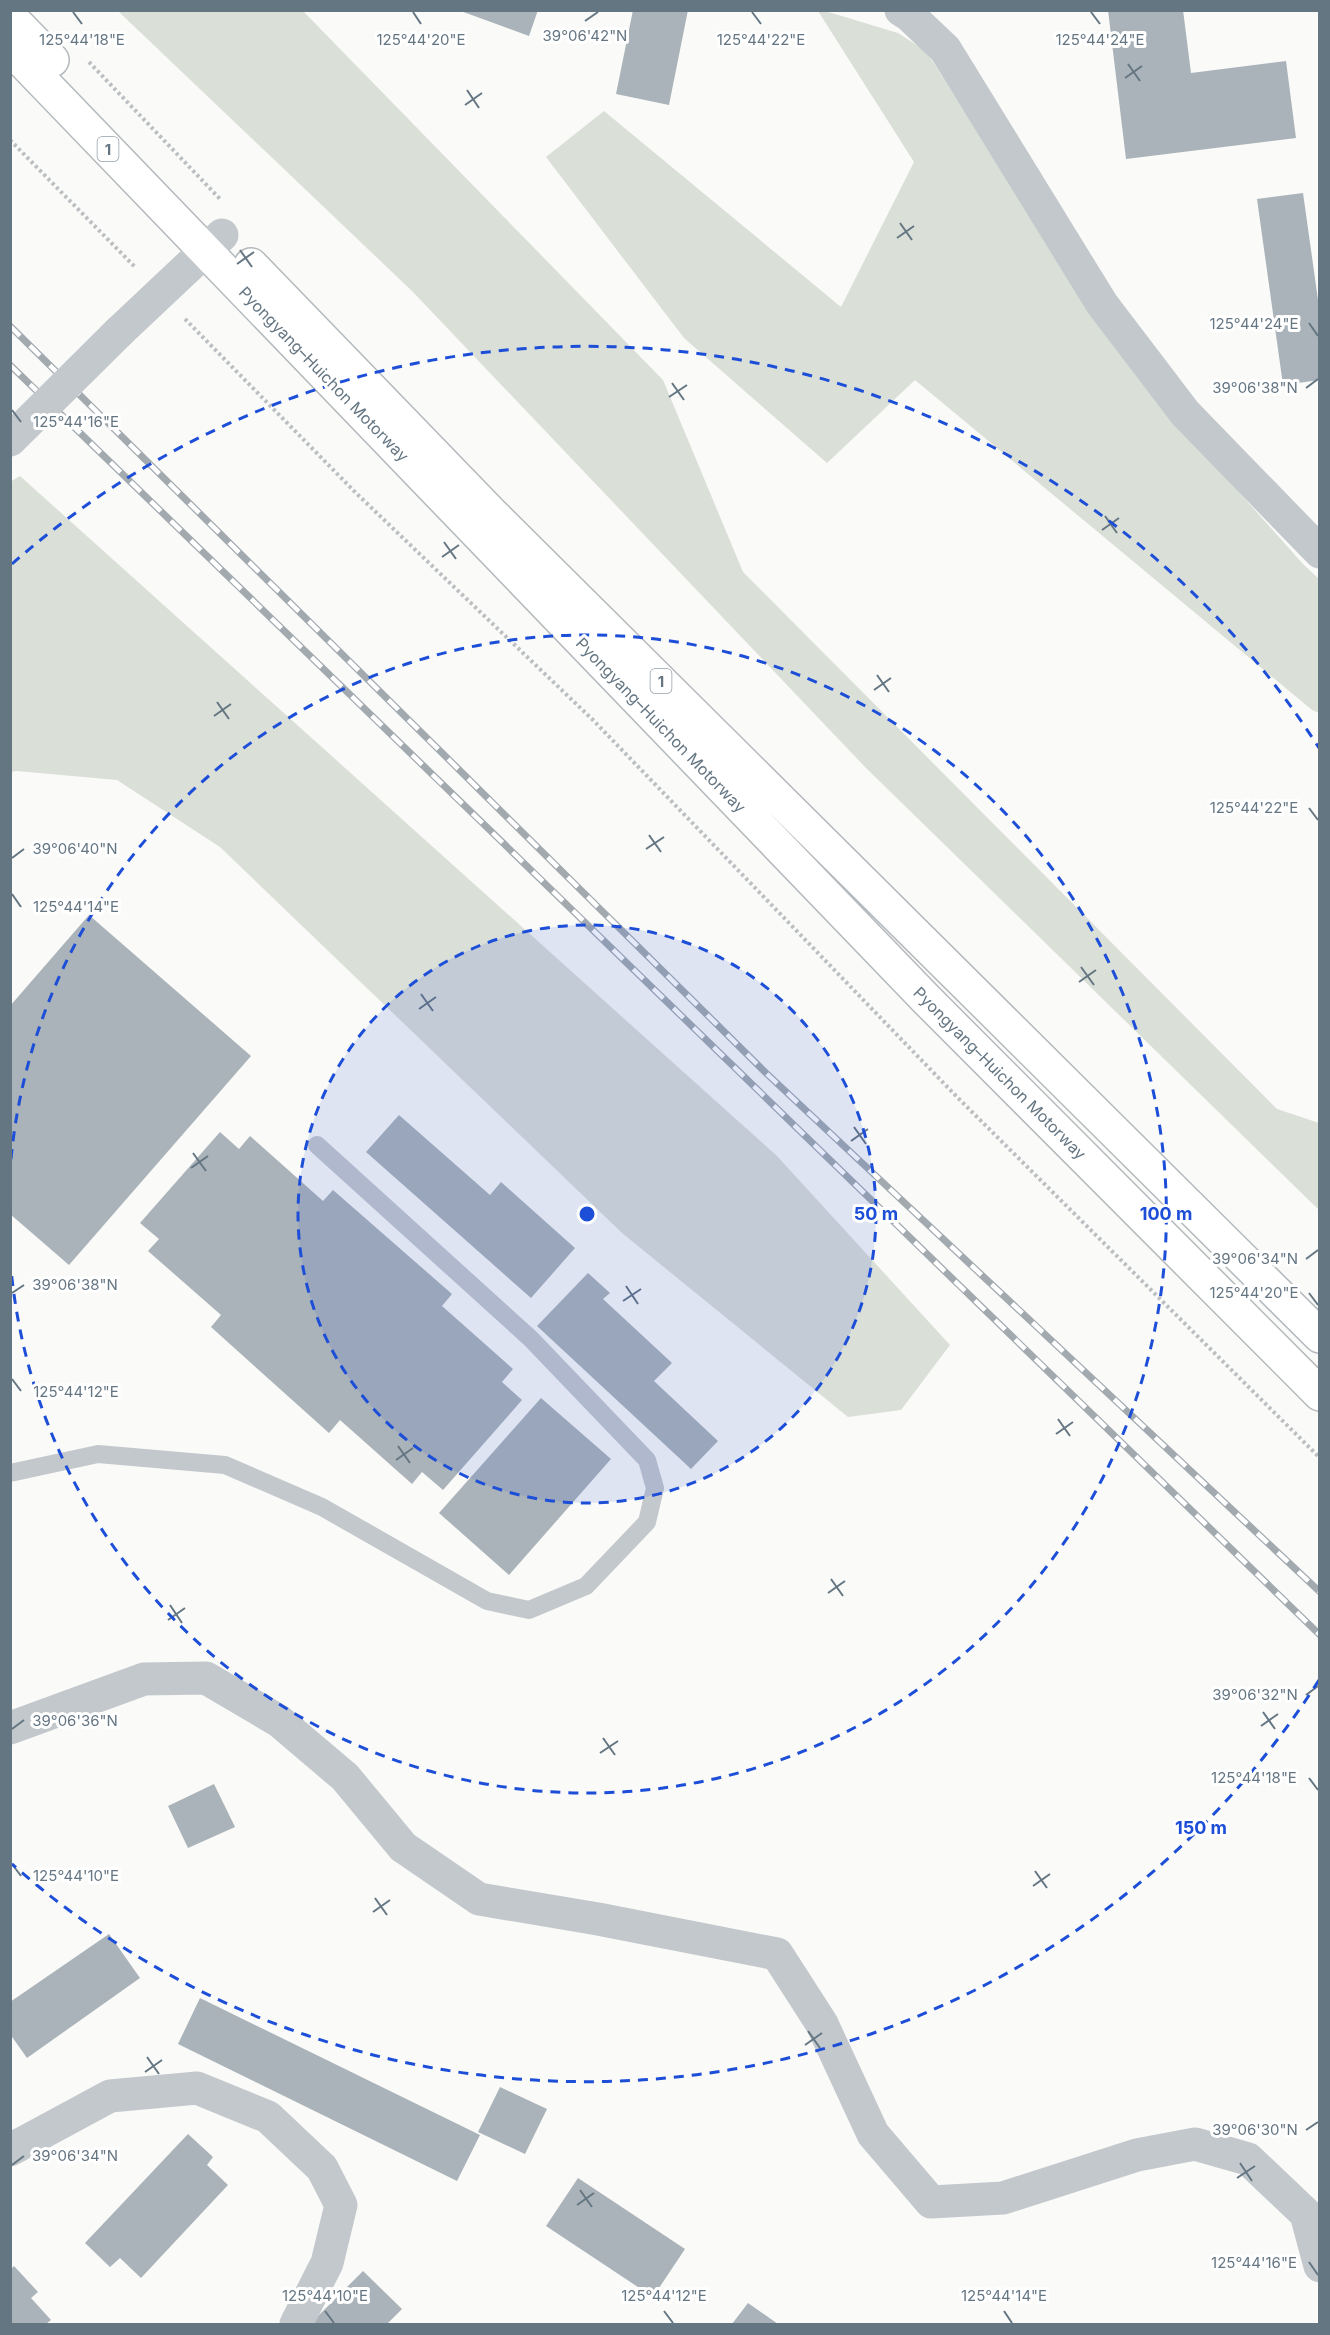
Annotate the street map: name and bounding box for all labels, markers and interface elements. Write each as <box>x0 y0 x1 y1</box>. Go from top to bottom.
text: 39°06'42"N <box>543 26 627 45</box>
text: 125°44'18"E <box>39 30 125 49</box>
text: 125°44'20"E <box>376 30 466 49</box>
text: 125°44'22"E <box>717 30 805 49</box>
text: 125°44'24"E <box>1055 30 1145 49</box>
road number: 1 <box>98 137 118 161</box>
street label: Pyongyang–Huichon Motorway <box>235 282 413 466</box>
text: 125°44'24"E <box>1209 314 1299 333</box>
text: 39°06'38"N <box>1212 378 1298 397</box>
text: 125°44'16"E <box>33 412 119 431</box>
street label: Pyongyang–Huichon Motorway <box>572 633 750 817</box>
road number: 1 <box>650 669 672 693</box>
text: 125°44'22"E <box>1210 798 1298 817</box>
text: 39°06'40"N <box>32 839 118 858</box>
text: 125°44'14"E <box>33 897 119 916</box>
street label: Pyongyang–Huichon Motorway <box>909 982 1091 1164</box>
text: 50 m <box>854 1203 898 1224</box>
text: 100 m <box>1140 1203 1192 1224</box>
centre of rings <box>577 1204 597 1224</box>
text: 39°06'34"N <box>1212 1249 1298 1268</box>
text: 39°06'38"N <box>32 1275 118 1294</box>
text: 125°44'20"E <box>1209 1283 1299 1302</box>
text: 125°44'12"E <box>33 1382 119 1401</box>
text: 39°06'32"N <box>1212 1685 1298 1704</box>
text: 39°06'36"N <box>32 1711 118 1730</box>
text: 125°44'18"E <box>1211 1768 1297 1787</box>
text: 150 m <box>1175 1817 1227 1838</box>
text: 125°44'10"E <box>33 1866 119 1885</box>
text: 39°06'30"N <box>1212 2120 1298 2139</box>
text: 39°06'34"N <box>32 2146 118 2165</box>
text: 125°44'16"E <box>1211 2253 1297 2272</box>
text: 125°44'10"E <box>282 2286 368 2305</box>
text: 125°44'12"E <box>621 2286 707 2305</box>
text: 125°44'14"E <box>961 2286 1047 2305</box>

